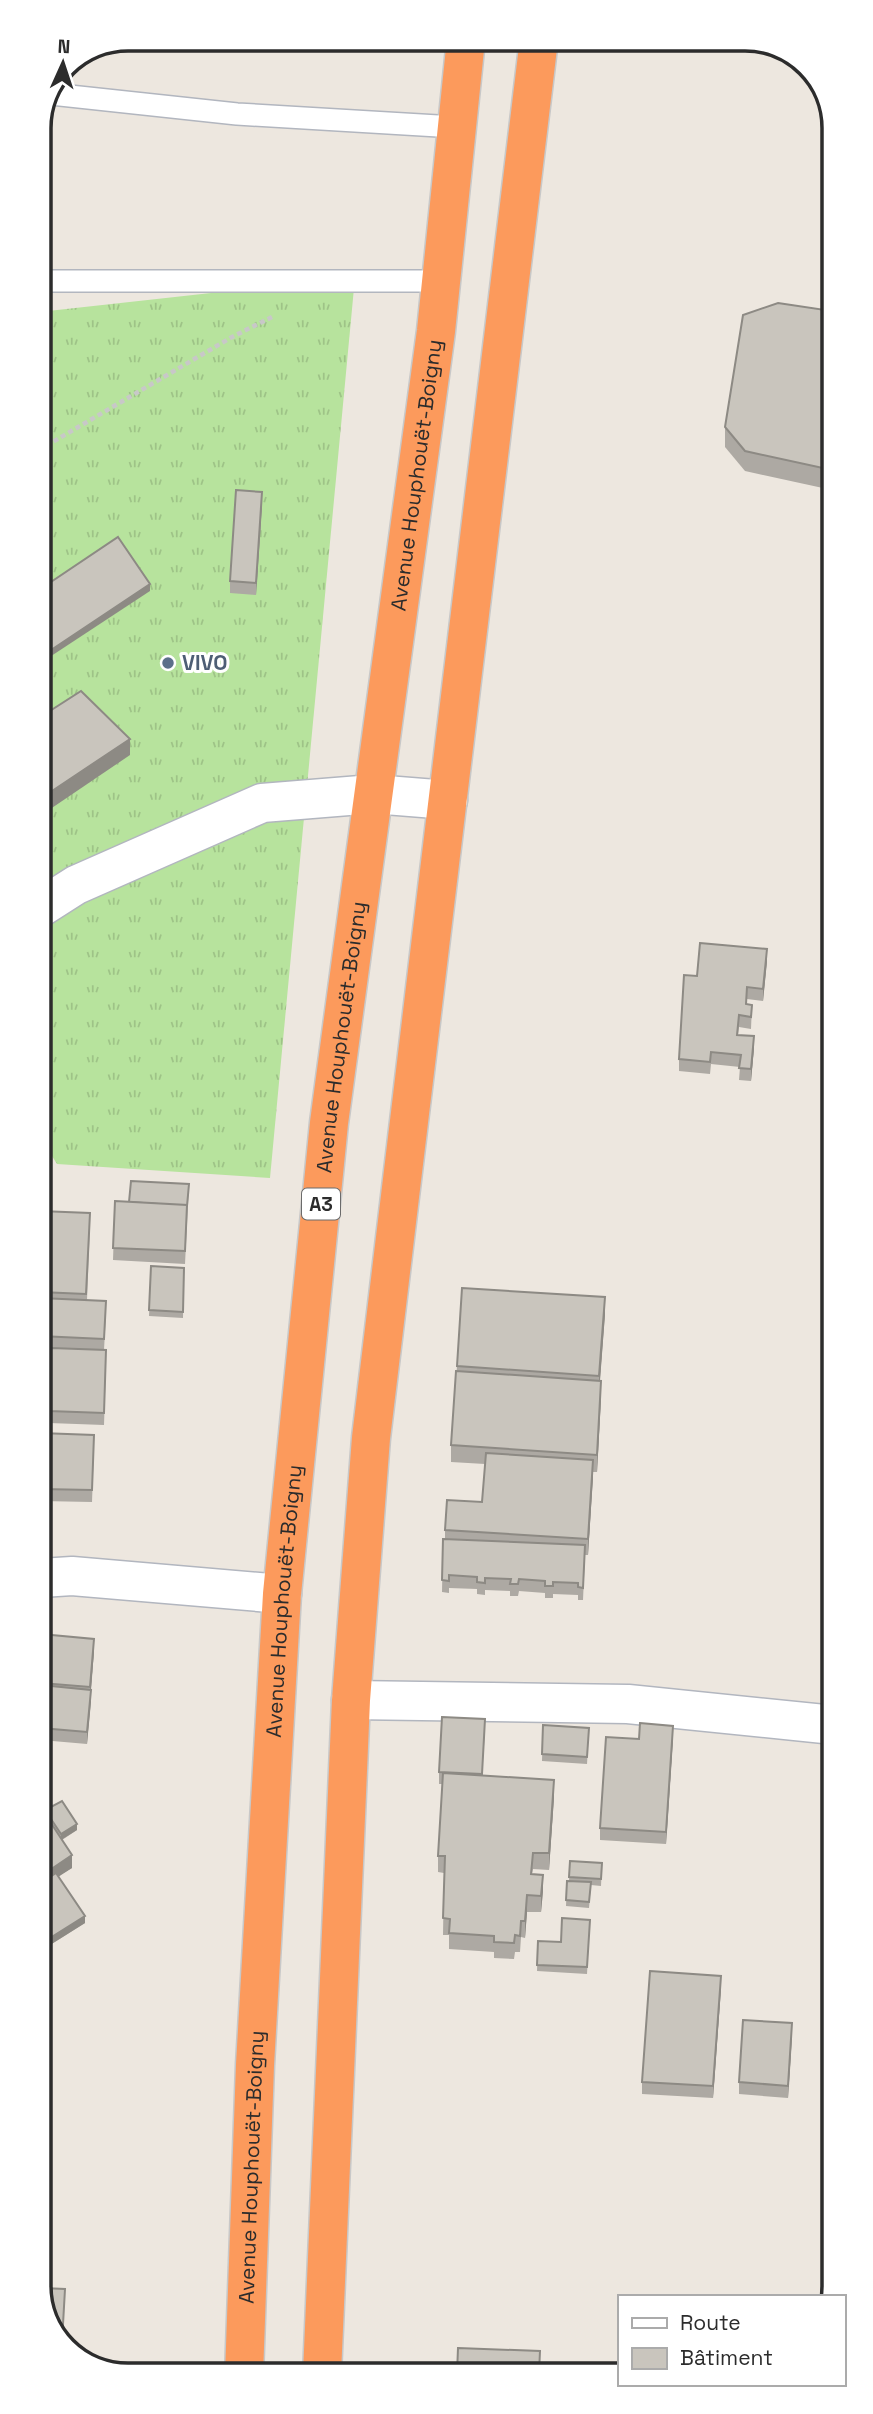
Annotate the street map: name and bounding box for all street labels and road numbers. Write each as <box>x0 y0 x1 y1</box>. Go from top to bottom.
street label: Avenue Houphouët-Boigny <box>384 338 448 612</box>
street label: Avenue Houphouët-Boigny <box>310 900 372 1174</box>
road number: A3 <box>302 1188 340 1220</box>
street label: Avenue Houphouët-Boigny <box>260 1463 308 1738</box>
street label: Avenue Houphouët-Boigny <box>233 2030 270 2304</box>

